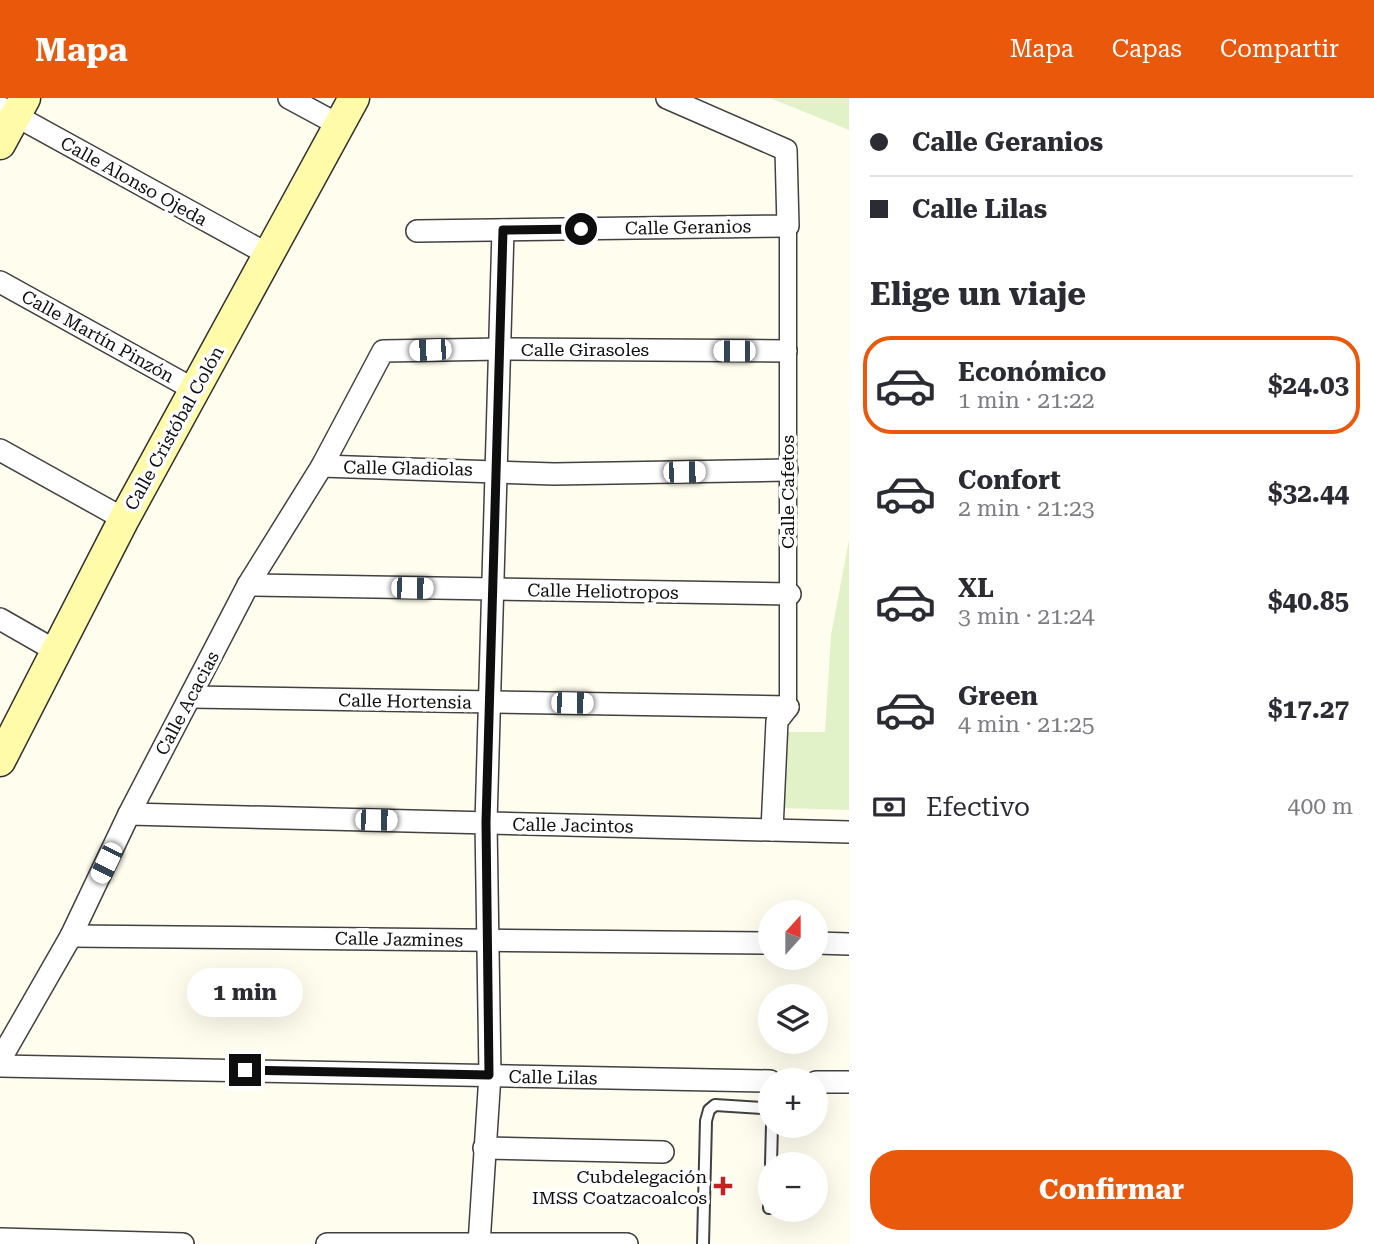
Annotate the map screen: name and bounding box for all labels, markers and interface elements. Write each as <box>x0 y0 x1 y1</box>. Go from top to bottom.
text: Mapa <box>35 30 128 69</box>
text: Mapa <box>1010 35 1074 63</box>
text: Capas <box>1112 35 1182 63</box>
text: Compartir <box>1220 35 1339 63</box>
text: Calle Geranios <box>912 127 1103 157</box>
street label: Calle Alonso Ojeda <box>57 132 211 230</box>
text: Calle Lilas <box>912 194 1047 224</box>
route start <box>565 213 597 245</box>
street label: Calle Geranios <box>625 215 751 239</box>
text: Elige un viaje <box>870 275 1086 313</box>
street label: Calle Martín Pinzón <box>18 285 178 387</box>
car <box>409 339 452 361</box>
street label: Calle Girasoles <box>521 339 649 360</box>
car <box>714 341 756 362</box>
street label: Calle Cristóbal Colón <box>120 342 228 514</box>
icon: car <box>874 354 937 417</box>
text: Económico <box>958 357 1106 387</box>
text: $24.03 <box>1268 370 1349 400</box>
text: 1 min · 21:22 <box>958 387 1095 414</box>
street label: Calle Cafetos <box>777 435 798 549</box>
street label: Calle Gladiolas <box>343 456 473 480</box>
car <box>663 461 706 483</box>
icon: car <box>874 462 937 525</box>
text: Confort <box>958 465 1061 495</box>
text: $32.44 <box>1268 478 1349 508</box>
text: 2 min · 21:23 <box>958 495 1095 522</box>
icon: car <box>874 570 937 633</box>
text: XL <box>958 573 994 603</box>
car <box>391 577 434 599</box>
street label: Calle Heliotropos <box>527 579 679 603</box>
text: $40.85 <box>1268 586 1349 616</box>
text: 3 min · 21:24 <box>958 603 1095 630</box>
street label: Calle Acacias <box>151 647 223 759</box>
icon: car <box>874 678 937 741</box>
text: Green <box>958 681 1038 711</box>
street label: Calle Hortensia <box>338 689 472 713</box>
car <box>551 692 594 714</box>
text: $17.27 <box>1268 694 1349 724</box>
text: 4 min · 21:25 <box>958 711 1095 738</box>
icon: cash <box>870 788 908 826</box>
text: Efectivo <box>926 792 1030 822</box>
text: 400 m <box>1288 793 1353 820</box>
car <box>355 809 398 831</box>
street label: Calle Jacintos <box>512 813 634 837</box>
car <box>88 840 125 886</box>
north arrow <box>758 900 828 970</box>
map controls <box>758 900 828 1222</box>
street label: Calle Jazmines <box>335 927 463 951</box>
callout: 1 min <box>187 968 303 1018</box>
text: 1 min <box>213 979 277 1006</box>
button: layers <box>758 984 828 1054</box>
route end <box>229 1054 261 1086</box>
street label: Calle Lilas <box>508 1066 598 1088</box>
button: + <box>758 1068 828 1138</box>
button: Confirmar <box>870 1150 1353 1230</box>
button: − <box>758 1152 828 1222</box>
place label: Cubdelegación IMSS Coatzacoalcos <box>532 1166 707 1208</box>
marker: Cubdelegación IMSS Coatzacoalcos <box>713 1176 733 1196</box>

